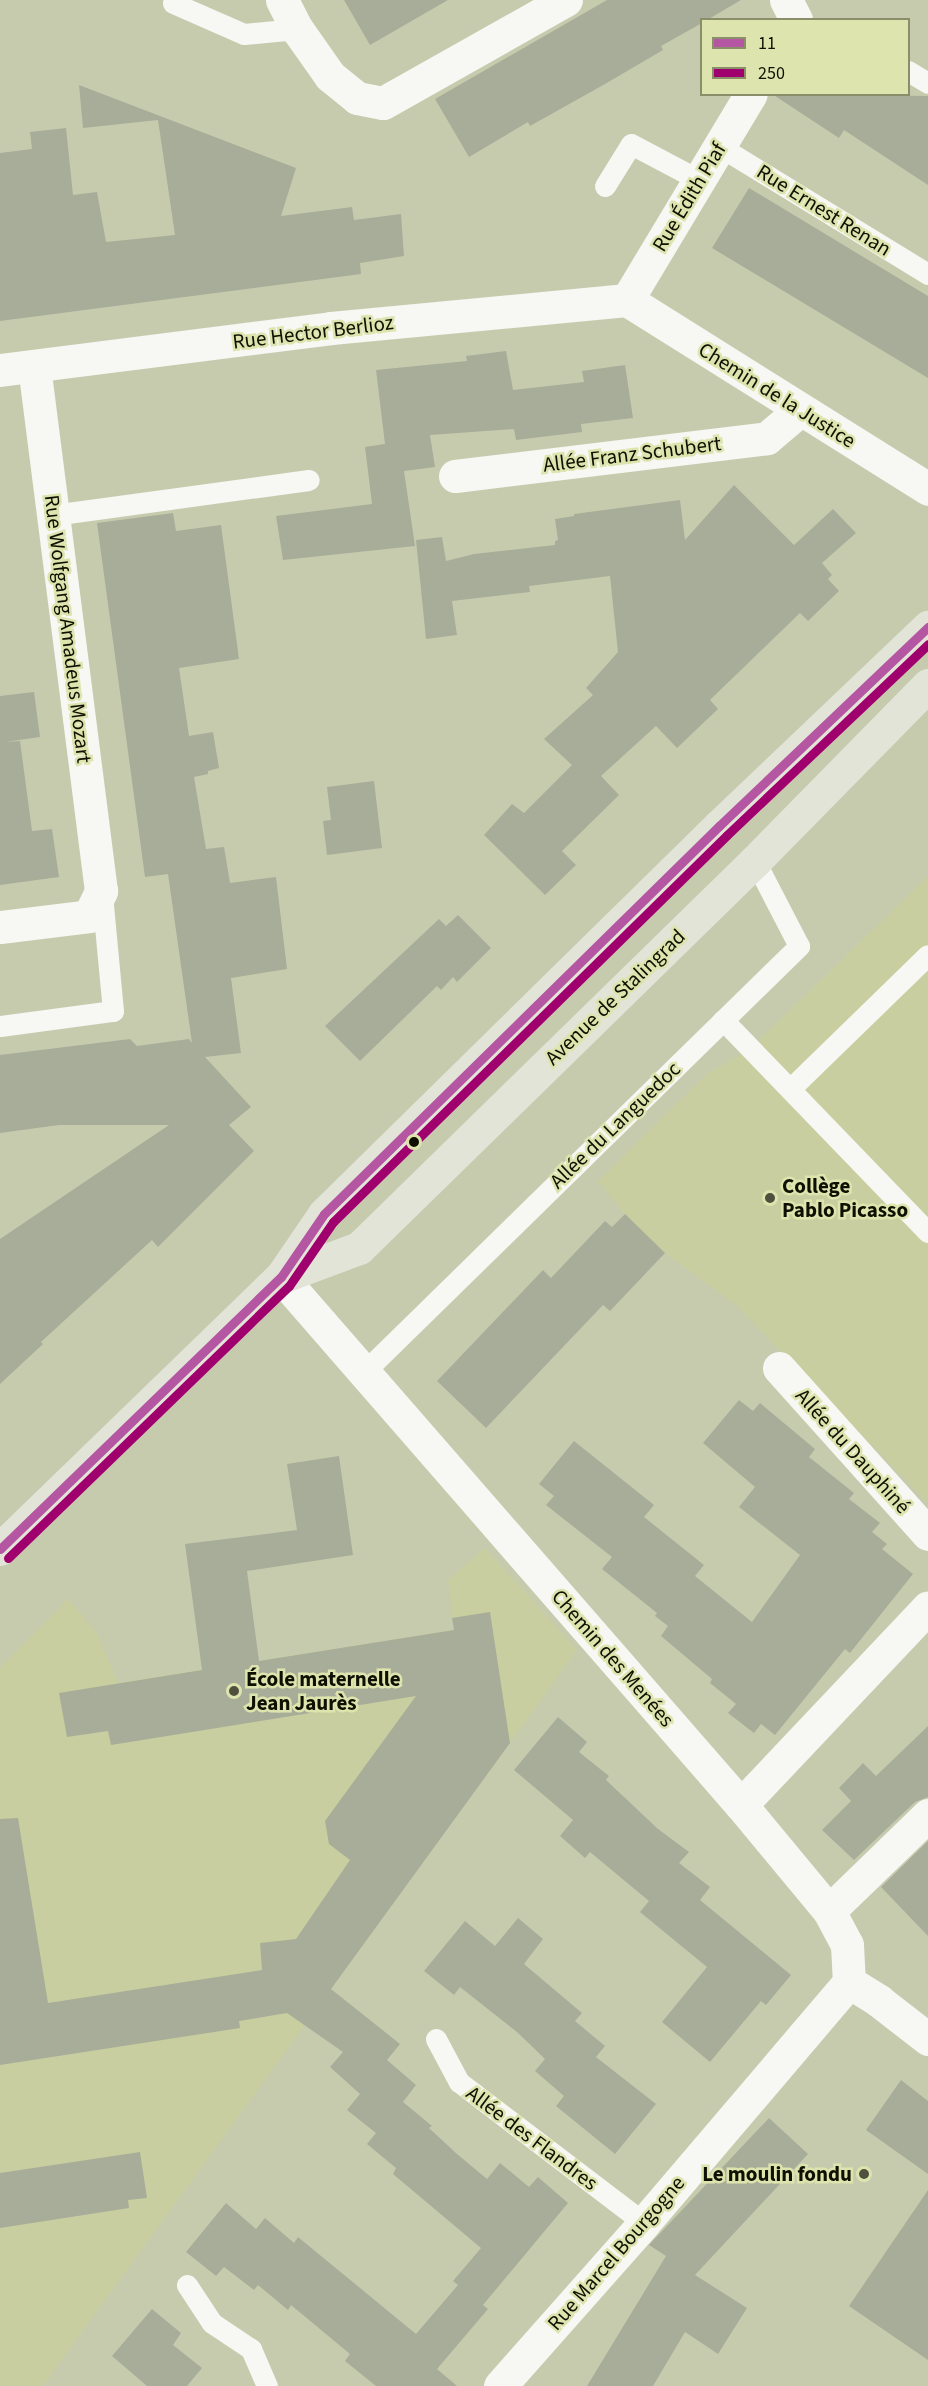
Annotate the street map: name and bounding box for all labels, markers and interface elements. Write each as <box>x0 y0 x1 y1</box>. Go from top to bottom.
legend <box>700 18 910 96</box>
text: 11 <box>758 31 776 56</box>
text: 250 <box>758 61 785 86</box>
street label: Rue Édith Piaf <box>647 138 731 256</box>
street label: Rue Ernest Renan <box>752 159 896 261</box>
street label: Rue Hector Berlioz <box>231 310 395 354</box>
street label: Chemin de la Justice <box>694 337 860 453</box>
street label: Allée Franz Schubert <box>542 431 722 477</box>
street label: Rue Wolfgang Amadeus Mozart <box>39 493 97 765</box>
street label: Avenue de Stalingrad <box>540 924 690 1070</box>
street label: Allée du Languedoc <box>544 1056 686 1194</box>
unlabelled marker <box>408 1136 420 1148</box>
place label: Collège Pablo Picasso <box>782 1173 908 1223</box>
marker: Collège Pablo Picasso <box>763 1191 777 1205</box>
street label: Allée du Dauphiné <box>790 1383 916 1519</box>
street label: Chemin des Menées <box>546 1584 680 1732</box>
place label: École maternelle Jean Jaurès <box>246 1666 401 1716</box>
marker: École maternelle Jean Jaurès <box>227 1684 241 1698</box>
street label: Allée des Flandres <box>461 2080 603 2196</box>
place label: Le moulin fondu <box>702 2161 852 2187</box>
marker: Le moulin fondu <box>857 2167 871 2181</box>
street label: Rue Marcel Bourgogne <box>542 2171 690 2335</box>

